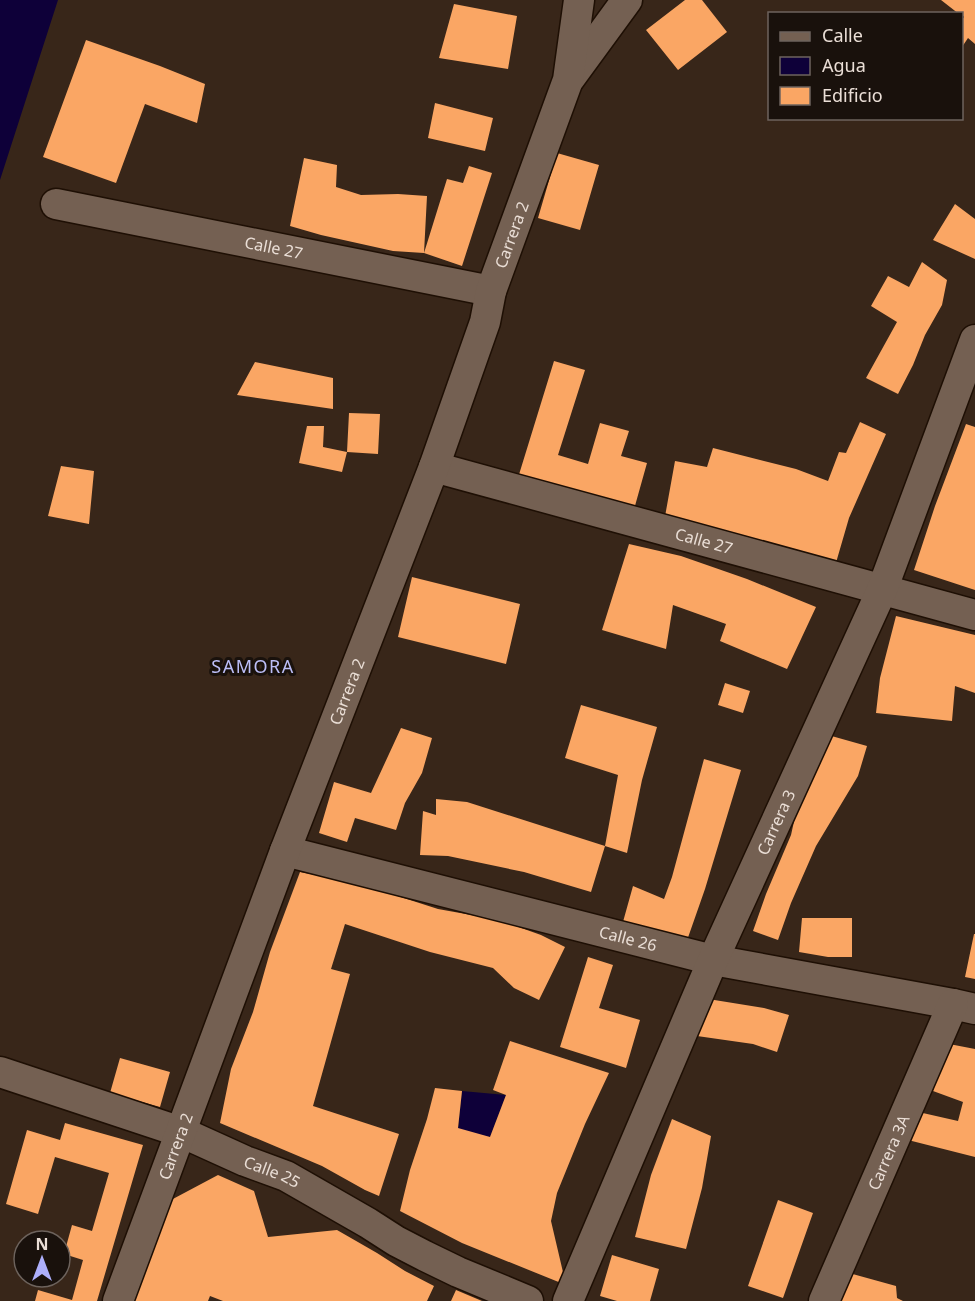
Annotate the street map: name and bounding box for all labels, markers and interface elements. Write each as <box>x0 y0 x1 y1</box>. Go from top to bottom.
legend <box>768 12 963 120</box>
text: Calle <box>822 23 863 47</box>
text: Agua <box>822 53 866 77</box>
text: Edificio <box>822 83 883 107</box>
street label: Carrera 2 <box>489 198 534 271</box>
street label: Calle 27 <box>243 231 305 264</box>
street label: Calle 27 <box>673 523 735 559</box>
district label: SAMORA <box>211 654 295 678</box>
street label: Carrera 2 <box>324 655 370 728</box>
street label: Carrera 3 <box>751 786 800 858</box>
street label: Calle 26 <box>597 920 659 956</box>
street label: Carrera 2 <box>153 1110 198 1183</box>
street label: Carrera 3A <box>863 1111 915 1193</box>
street label: Calle 25 <box>241 1151 304 1193</box>
north arrow <box>12 1229 72 1289</box>
text: N <box>35 1233 49 1255</box>

